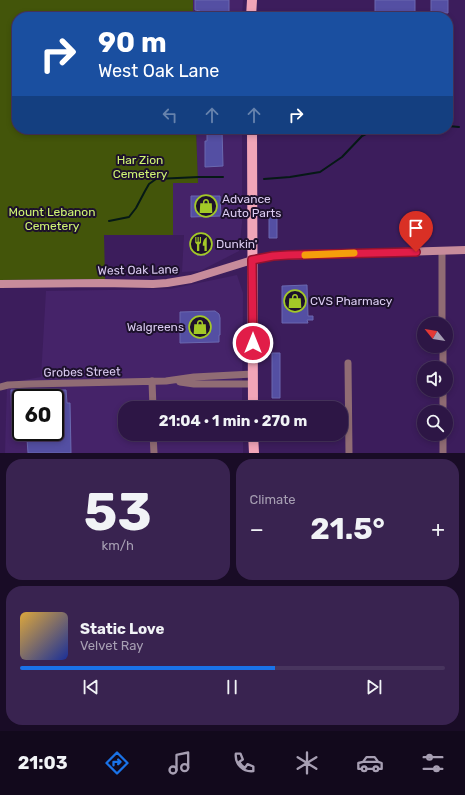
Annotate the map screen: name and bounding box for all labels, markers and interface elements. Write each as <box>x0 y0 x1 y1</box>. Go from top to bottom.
text: 90 m <box>98 26 167 59</box>
icon: right <box>32 28 84 80</box>
text: West Oak Lane <box>98 60 219 82</box>
icon: left <box>159 104 181 126</box>
icon: ahead <box>201 104 223 126</box>
icon: ahead <box>243 104 265 126</box>
icon: right <box>285 104 307 126</box>
park label: Har Zion Cemetery <box>113 153 168 181</box>
place label: Advance Auto Parts <box>222 192 281 220</box>
shop icon: Advance Auto Parts <box>193 193 219 219</box>
park label: Mount Lebanon Cemetery <box>8 205 96 233</box>
pin <box>399 211 433 252</box>
icon: arrive <box>405 217 427 239</box>
restaurant icon: Dunkin' <box>188 231 214 257</box>
place label: Dunkin' <box>216 237 257 251</box>
street label: West Oak Lane <box>97 262 179 278</box>
shop icon: CVS Pharmacy <box>282 288 308 314</box>
place label: CVS Pharmacy <box>310 294 393 308</box>
shop icon: Walgreens <box>187 314 213 340</box>
north arrow <box>417 317 453 353</box>
map controls <box>417 317 453 441</box>
place label: Walgreens <box>127 320 184 334</box>
position arrow <box>232 322 274 364</box>
button: sound <box>417 361 453 397</box>
street label: Grobes Street <box>43 364 121 380</box>
speed limit sign: 60 <box>12 389 64 441</box>
button: search <box>417 405 453 441</box>
text: 21:04 · 1 min · 270 m <box>159 412 307 430</box>
text: 53 <box>84 481 152 543</box>
text: Climate <box>250 492 296 507</box>
text: 21.5° <box>310 511 385 547</box>
text: − <box>250 516 264 543</box>
text: + <box>431 516 445 543</box>
text: km/h <box>102 538 134 553</box>
text: Static Love <box>80 620 164 638</box>
text: Velvet Ray <box>80 638 143 653</box>
icon: previous <box>80 676 102 698</box>
icon: pause <box>221 676 243 698</box>
icon: next <box>363 676 385 698</box>
icon: directions <box>103 749 131 777</box>
icon: music <box>166 749 194 777</box>
icon: phone <box>230 749 258 777</box>
icon: climate <box>293 749 321 777</box>
icon: car <box>356 749 384 777</box>
icon: filters <box>419 749 447 777</box>
text: 21:03 <box>18 752 68 774</box>

